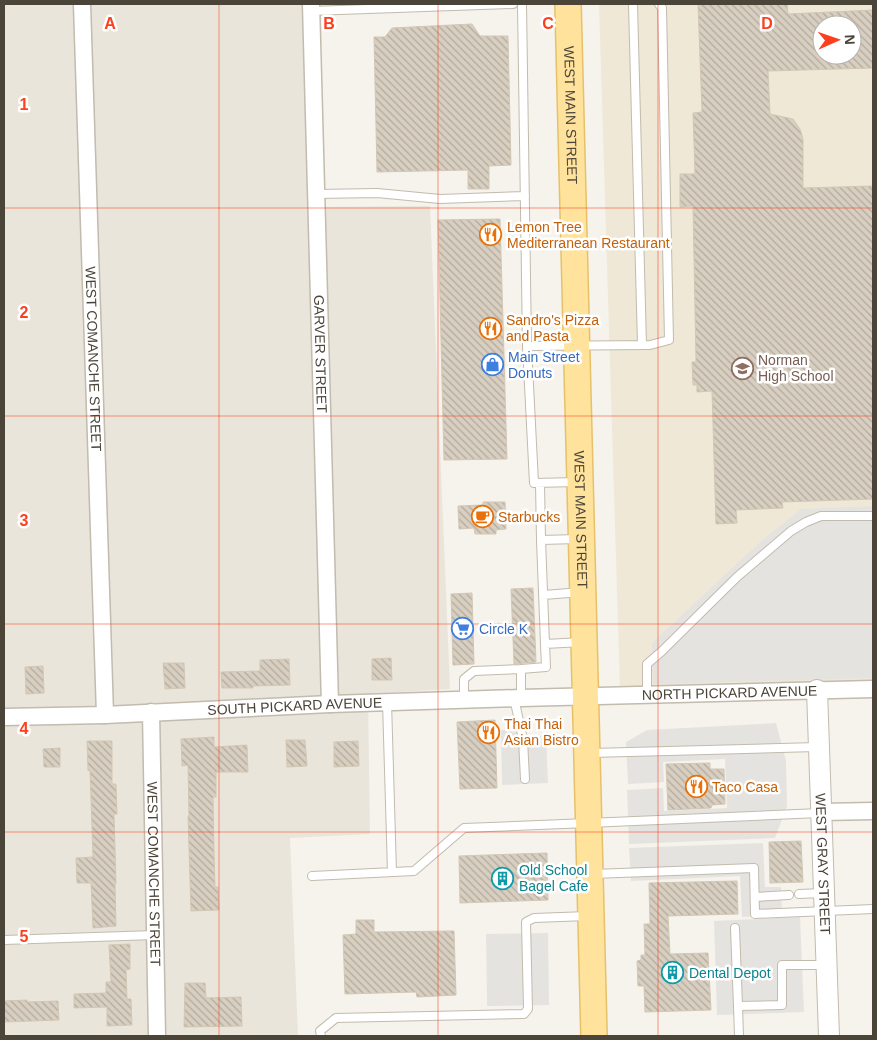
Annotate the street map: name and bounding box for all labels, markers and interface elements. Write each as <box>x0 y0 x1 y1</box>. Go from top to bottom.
text: A <box>104 15 116 32</box>
text: B <box>323 15 335 32</box>
text: C <box>542 15 554 32</box>
text: D <box>761 15 773 32</box>
north arrow <box>812 15 862 65</box>
text: N <box>842 34 858 45</box>
street label: WEST MAIN STREET <box>561 46 581 185</box>
text: 1 <box>20 96 29 113</box>
place label: Lemon Tree Mediterranean Restaurant <box>507 219 670 251</box>
restaurant icon: Lemon Tree Mediterranean Restaurant <box>479 223 503 247</box>
street label: WEST COMANCHE STREET <box>82 266 104 452</box>
street label: GARVER STREET <box>311 295 330 414</box>
text: 2 <box>20 304 29 321</box>
place label: Sandro's Pizza and Pasta <box>506 312 599 344</box>
restaurant icon: Sandro's Pizza and Pasta <box>478 316 502 340</box>
place label: Main Street Donuts <box>508 349 580 381</box>
place label: Norman High School <box>758 352 834 384</box>
shop icon: Main Street Donuts <box>480 353 504 377</box>
school or university icon: Norman High School <box>730 356 754 380</box>
street label: WEST MAIN STREET <box>571 451 591 590</box>
cafe icon: Starbucks <box>470 505 494 529</box>
place label: Starbucks <box>498 509 560 525</box>
text: 3 <box>20 512 29 529</box>
supermarket icon: Circle K <box>451 617 475 641</box>
place label: Circle K <box>479 621 529 637</box>
street label: NORTH PICKARD AVENUE <box>642 682 817 703</box>
street label: SOUTH PICKARD AVENUE <box>207 694 382 718</box>
place label: Thai Thai Asian Bistro <box>504 716 579 748</box>
text: 4 <box>20 720 29 737</box>
restaurant icon: Thai Thai Asian Bistro <box>476 720 500 744</box>
restaurant icon: Taco Casa <box>684 775 708 799</box>
place label: Taco Casa <box>712 779 778 795</box>
street label: WEST COMANCHE STREET <box>144 781 164 967</box>
street label: WEST GRAY STREET <box>813 793 833 935</box>
place label: Old School Bagel Cafe <box>519 862 588 894</box>
building icon: Old School Bagel Cafe <box>491 866 515 890</box>
text: 5 <box>20 928 29 945</box>
building icon: Dental Depot <box>661 961 685 985</box>
place label: Dental Depot <box>689 965 771 981</box>

